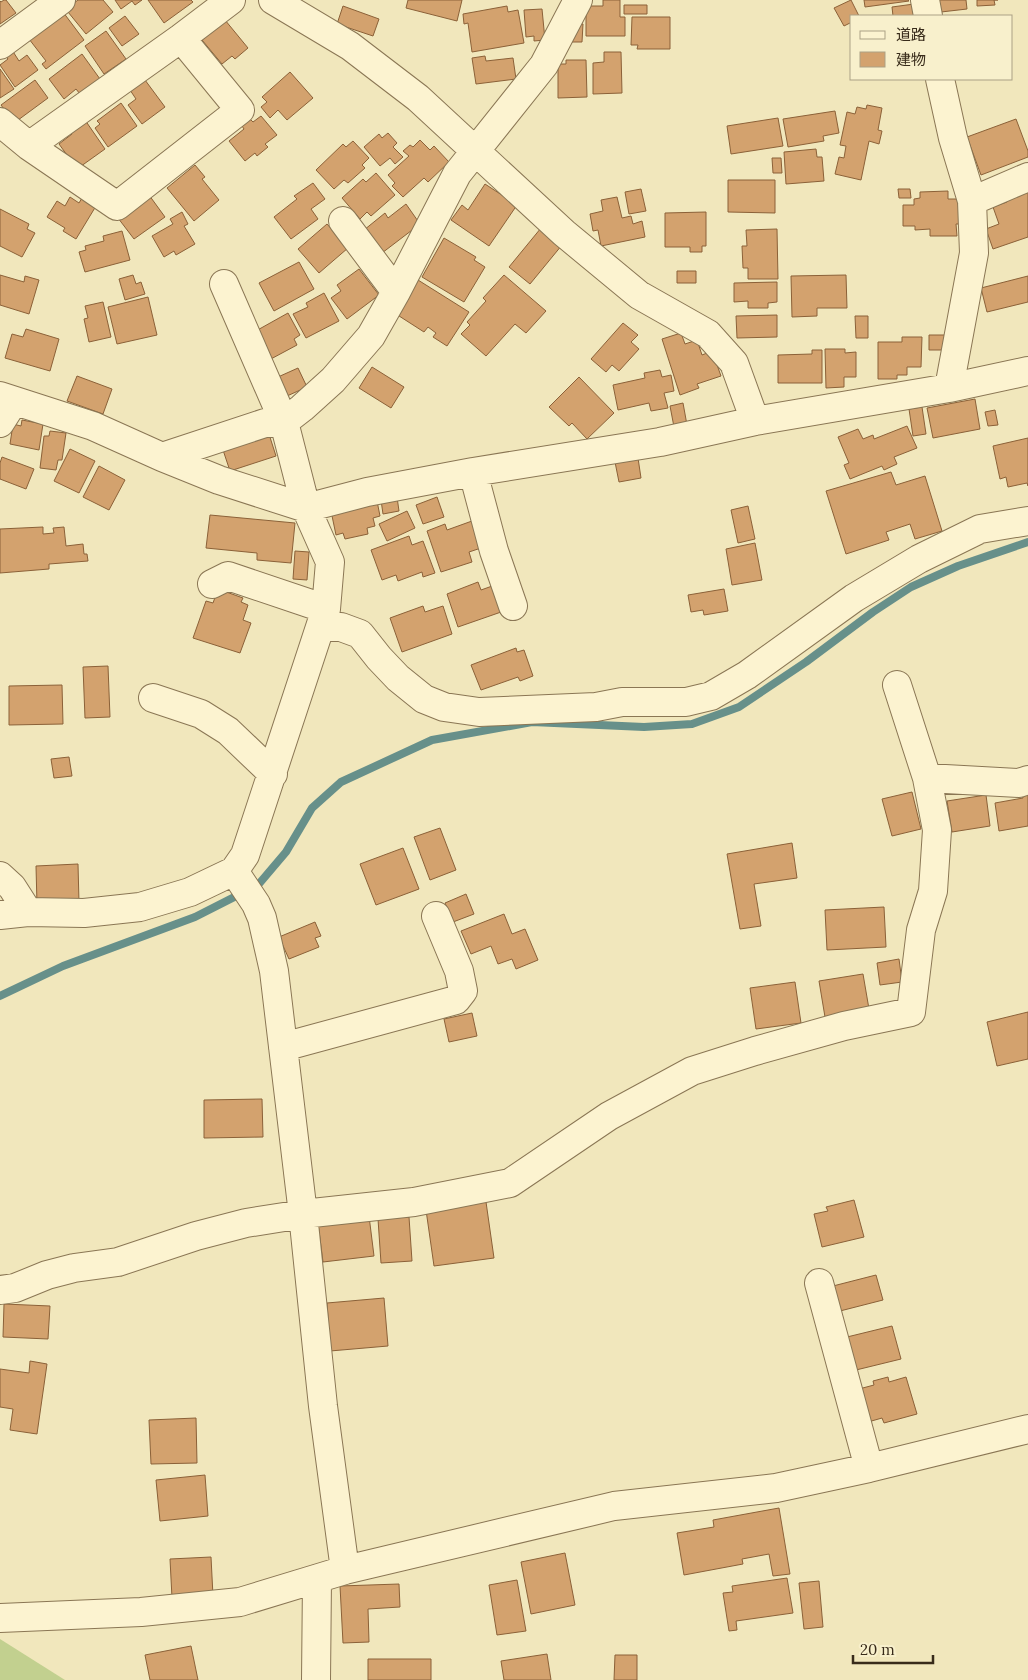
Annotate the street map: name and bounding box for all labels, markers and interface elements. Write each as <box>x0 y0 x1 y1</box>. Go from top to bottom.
legend <box>850 15 1013 80</box>
text: 道路 <box>896 25 926 44</box>
text: 建物 <box>896 50 926 69</box>
scale bar <box>853 1632 933 1664</box>
text: 20 m <box>860 1640 895 1659</box>

